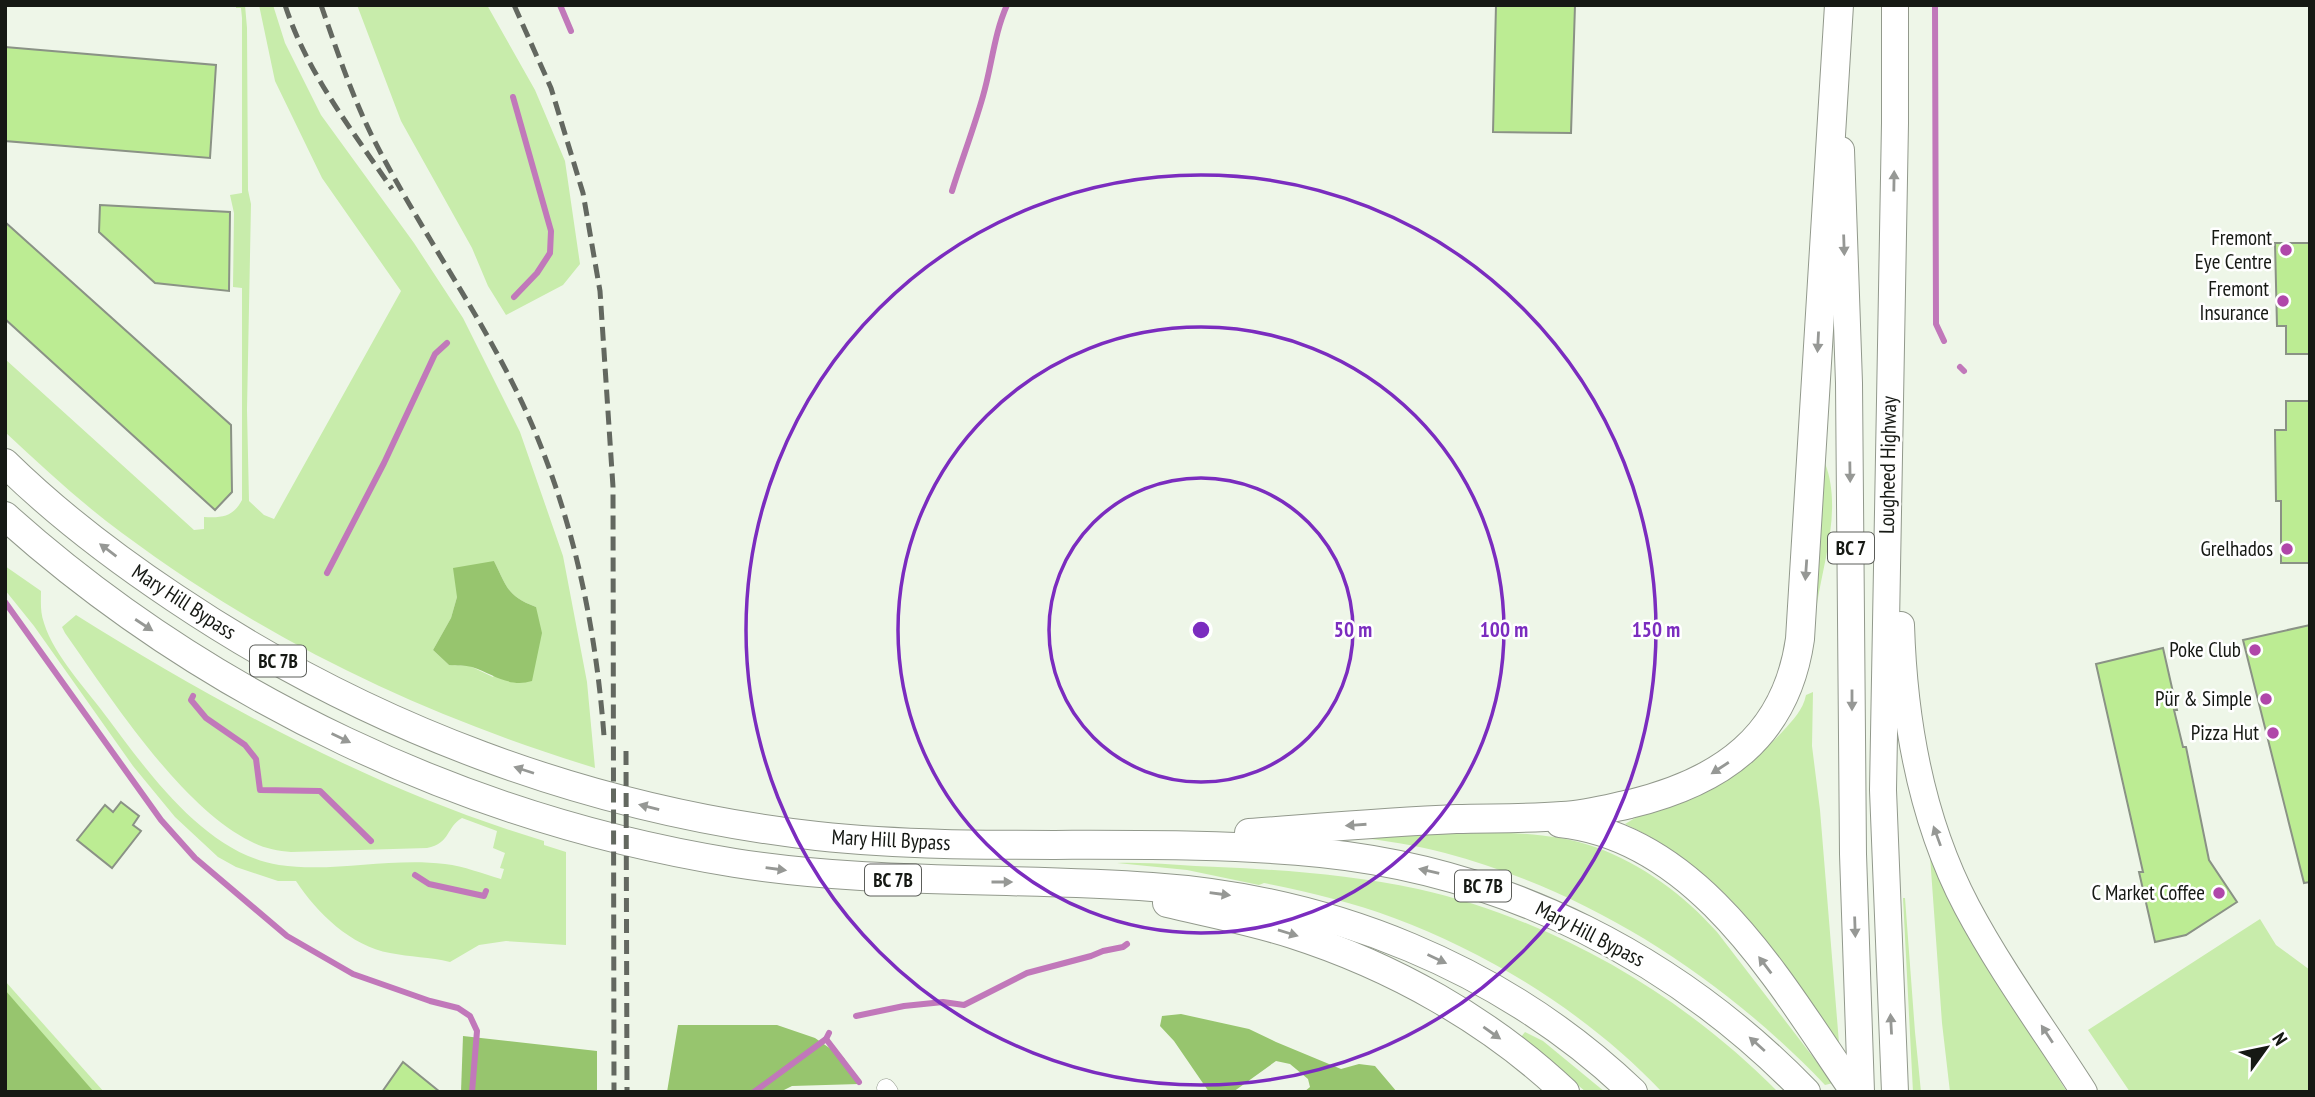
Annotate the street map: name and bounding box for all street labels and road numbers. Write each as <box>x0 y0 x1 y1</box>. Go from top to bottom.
street label: Lougheed Highway <box>1873 396 1902 534</box>
road number: BC 7 <box>1828 533 1874 564</box>
street label: Mary Hill Bypass <box>127 558 241 645</box>
road number: BC 7B <box>250 646 306 676</box>
street label: Mary Hill Bypass <box>831 823 951 856</box>
road number: BC 7B <box>865 864 921 895</box>
road number: BC 7B <box>1455 870 1511 902</box>
street label: Mary Hill Bypass <box>1531 895 1649 973</box>

